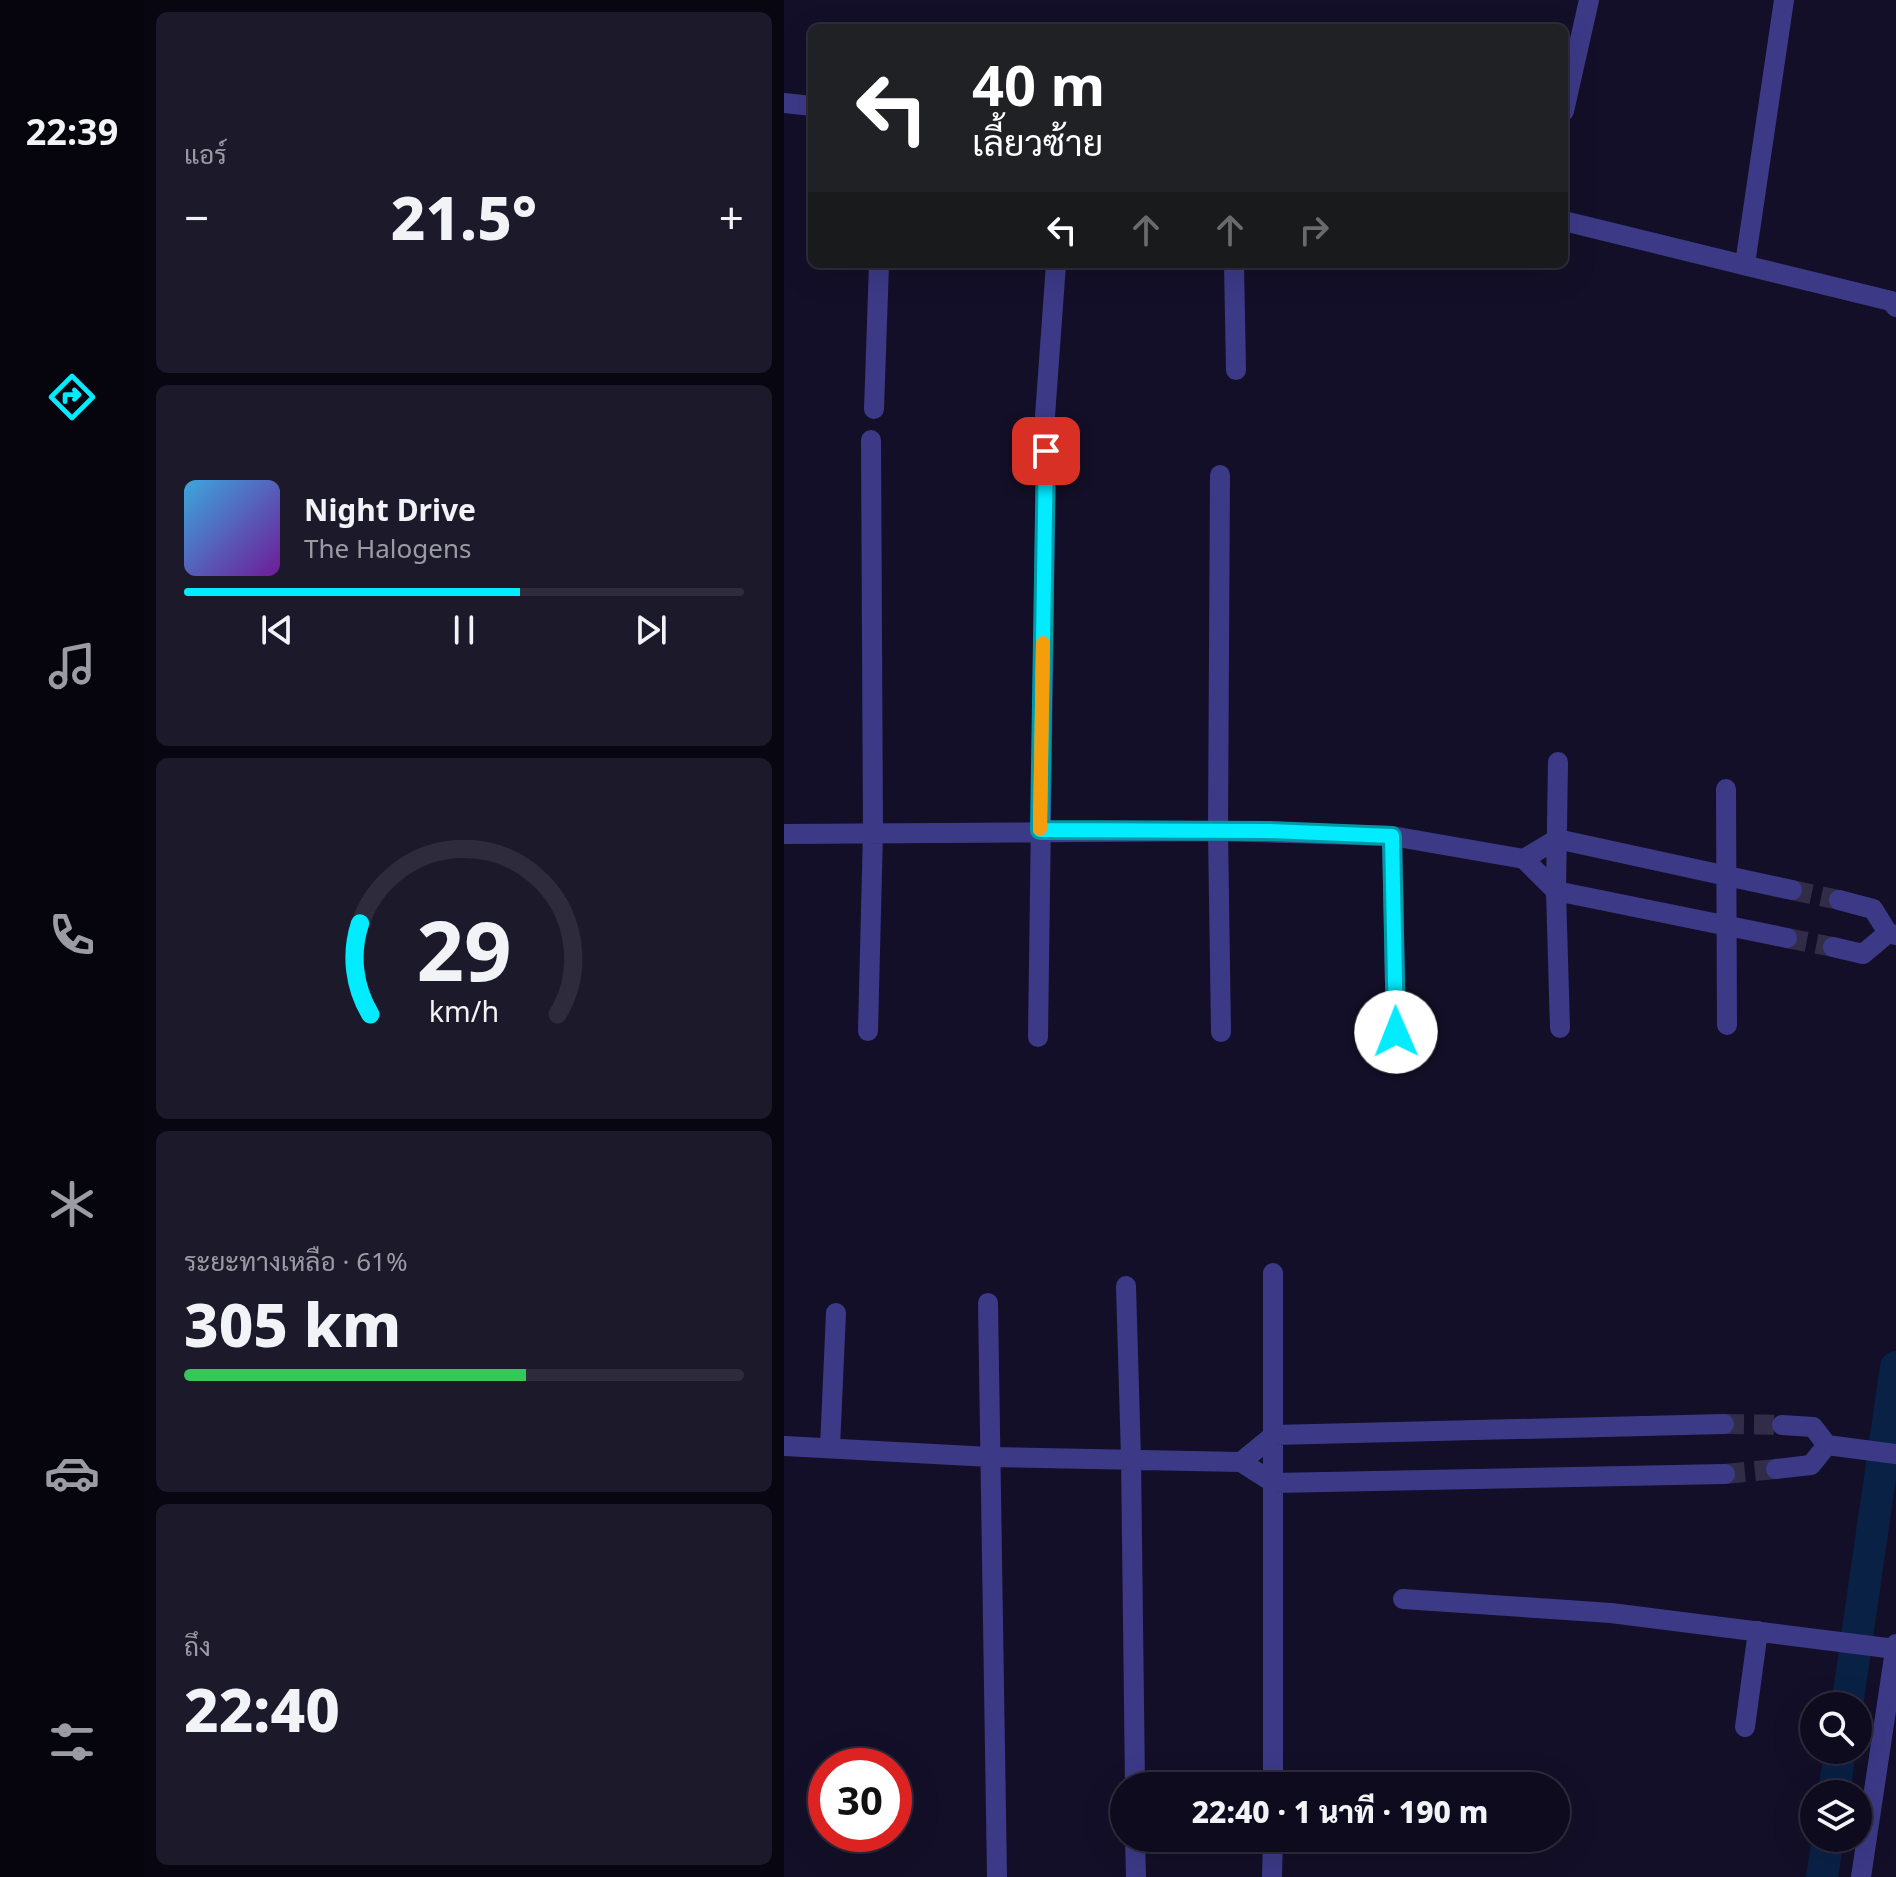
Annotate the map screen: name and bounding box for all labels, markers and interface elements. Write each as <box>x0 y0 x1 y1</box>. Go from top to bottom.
text: 40 m <box>972 46 1105 122</box>
icon: left <box>840 56 944 160</box>
text: 22:39 <box>26 107 118 156</box>
text: เลี้ยวซ้าย <box>972 118 1103 167</box>
text: แอร์ <box>184 136 227 172</box>
text: 21.5° <box>391 176 537 258</box>
text: − <box>184 187 209 247</box>
text: + <box>719 187 744 247</box>
icon: left <box>1040 208 1084 252</box>
icon: ahead <box>1124 208 1168 252</box>
icon: ahead <box>1208 208 1252 252</box>
icon: right <box>1292 208 1336 252</box>
icon: directions <box>44 369 100 425</box>
pin <box>1012 417 1080 485</box>
icon: arrive <box>1024 429 1068 473</box>
text: Night Drive <box>304 489 476 530</box>
text: The Halogens <box>304 530 471 566</box>
icon: previous <box>255 608 299 652</box>
icon: pause <box>442 608 486 652</box>
icon: next <box>629 608 673 652</box>
icon: music <box>44 638 100 694</box>
text: 29 <box>416 891 512 1004</box>
icon: phone <box>44 907 100 963</box>
position arrow <box>1354 990 1438 1074</box>
text: km/h <box>429 991 499 1030</box>
icon: climate <box>44 1176 100 1232</box>
text: ระยะทางเหลือ · 61% <box>184 1243 408 1279</box>
text: 305 km <box>184 1283 401 1365</box>
icon: car <box>44 1445 100 1501</box>
text: ถึง <box>184 1628 211 1664</box>
text: 22:40 <box>184 1668 340 1750</box>
map controls <box>1800 1692 1872 1852</box>
button: search <box>1800 1692 1872 1764</box>
icon: filters <box>44 1714 100 1770</box>
speed limit sign: 30 <box>808 1748 912 1852</box>
button: layers <box>1800 1780 1872 1852</box>
text: 22:40 · 1 นาที · 190 m <box>1192 1791 1488 1832</box>

